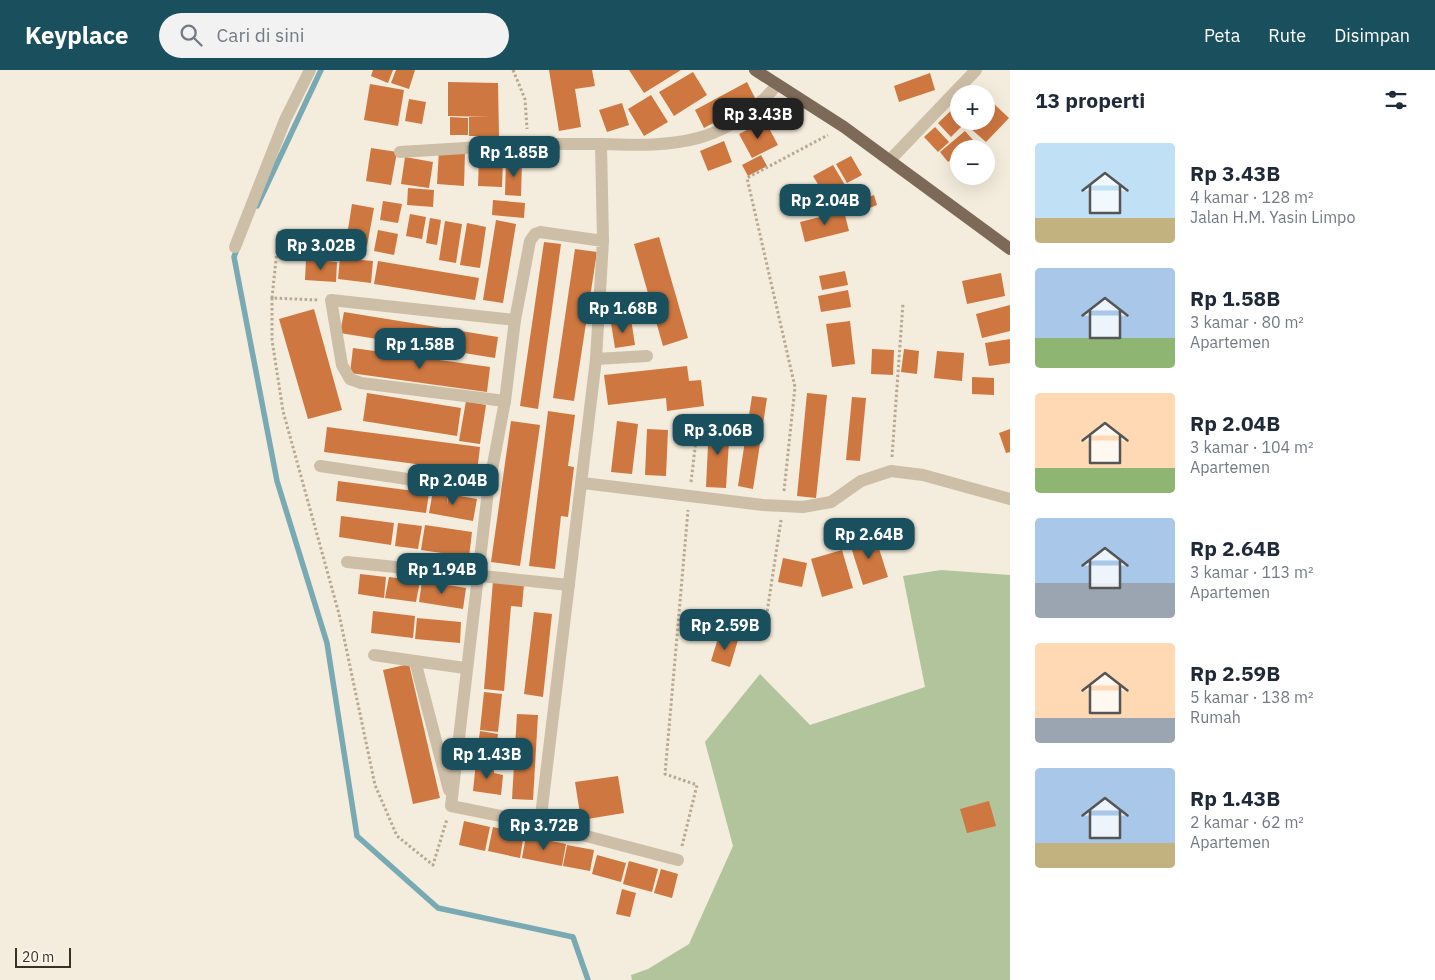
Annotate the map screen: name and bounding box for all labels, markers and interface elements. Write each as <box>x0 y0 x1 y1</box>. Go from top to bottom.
search box <box>159 13 509 58</box>
text: Keyplace <box>25 19 129 51</box>
icon: search <box>177 21 205 49</box>
text: Cari di sini <box>217 23 305 47</box>
text: Peta <box>1204 24 1240 47</box>
text: Rute <box>1268 24 1306 47</box>
text: Disimpan <box>1334 24 1410 47</box>
map controls <box>950 85 995 185</box>
button: + <box>950 85 995 130</box>
text: 13 properti <box>1035 86 1145 114</box>
icon: filters <box>1382 86 1410 114</box>
pin: Rp 3.43B <box>706 98 810 140</box>
text: Rp 3.43B <box>724 104 792 124</box>
pin: Rp 1.85B <box>462 136 566 178</box>
button: − <box>950 140 995 185</box>
text: Rp 1.85B <box>480 142 548 162</box>
text: Rp 3.43B <box>1190 159 1280 187</box>
icon: home <box>1075 163 1135 223</box>
pin: Rp 2.04B <box>773 184 877 226</box>
text: 4 kamar · 128 m² <box>1190 187 1314 207</box>
text: Rp 2.04B <box>791 190 859 210</box>
text: Jalan H.M. Yasin Limpo <box>1190 207 1355 227</box>
pin: Rp 3.02B <box>269 228 373 271</box>
text: Rp 3.02B <box>287 235 355 255</box>
text: Rp 1.58B <box>1190 284 1280 312</box>
icon: home <box>1075 288 1135 348</box>
pin: Rp 1.68B <box>571 292 675 334</box>
text: Rp 1.68B <box>589 298 657 318</box>
text: 3 kamar · 80 m² <box>1190 312 1304 332</box>
pin: Rp 1.58B <box>368 328 472 370</box>
text: Apartemen <box>1190 332 1270 352</box>
text: Rp 1.58B <box>386 334 454 354</box>
text: Rp 2.04B <box>1190 409 1280 437</box>
icon: home <box>1075 413 1135 473</box>
pin: Rp 3.06B <box>666 414 770 456</box>
text: Rp 3.06B <box>684 420 752 440</box>
text: 3 kamar · 104 m² <box>1190 437 1314 457</box>
text: Apartemen <box>1190 457 1270 477</box>
pin: Rp 2.04B <box>401 464 505 506</box>
text: Rp 2.04B <box>419 470 487 490</box>
pin: Rp 2.64B <box>817 518 921 560</box>
text: Rp 2.64B <box>835 524 903 544</box>
text: Rp 2.64B <box>1190 534 1280 562</box>
icon: home <box>1075 538 1135 598</box>
pin: Rp 1.94B <box>390 552 494 595</box>
text: Rp 1.94B <box>408 559 476 579</box>
text: 3 kamar · 113 m² <box>1190 562 1314 582</box>
text: Apartemen <box>1190 582 1270 602</box>
pin: Rp 2.59B <box>673 608 777 651</box>
text: Rp 2.59B <box>691 615 759 635</box>
text: Rp 2.59B <box>1190 659 1280 687</box>
icon: home <box>1075 663 1135 723</box>
text: 5 kamar · 138 m² <box>1190 687 1314 707</box>
text: Rumah <box>1190 707 1241 727</box>
pin: Rp 1.43B <box>435 738 539 780</box>
text: Rp 1.43B <box>453 744 521 764</box>
text: Rp 1.43B <box>1190 784 1280 812</box>
icon: home <box>1075 788 1135 848</box>
pin: Rp 3.72B <box>492 808 596 851</box>
text: 2 kamar · 62 m² <box>1190 812 1304 832</box>
text: Rp 3.72B <box>510 815 578 835</box>
text: Apartemen <box>1190 832 1270 852</box>
scale bar <box>15 945 71 968</box>
text: 20 m <box>22 948 54 966</box>

